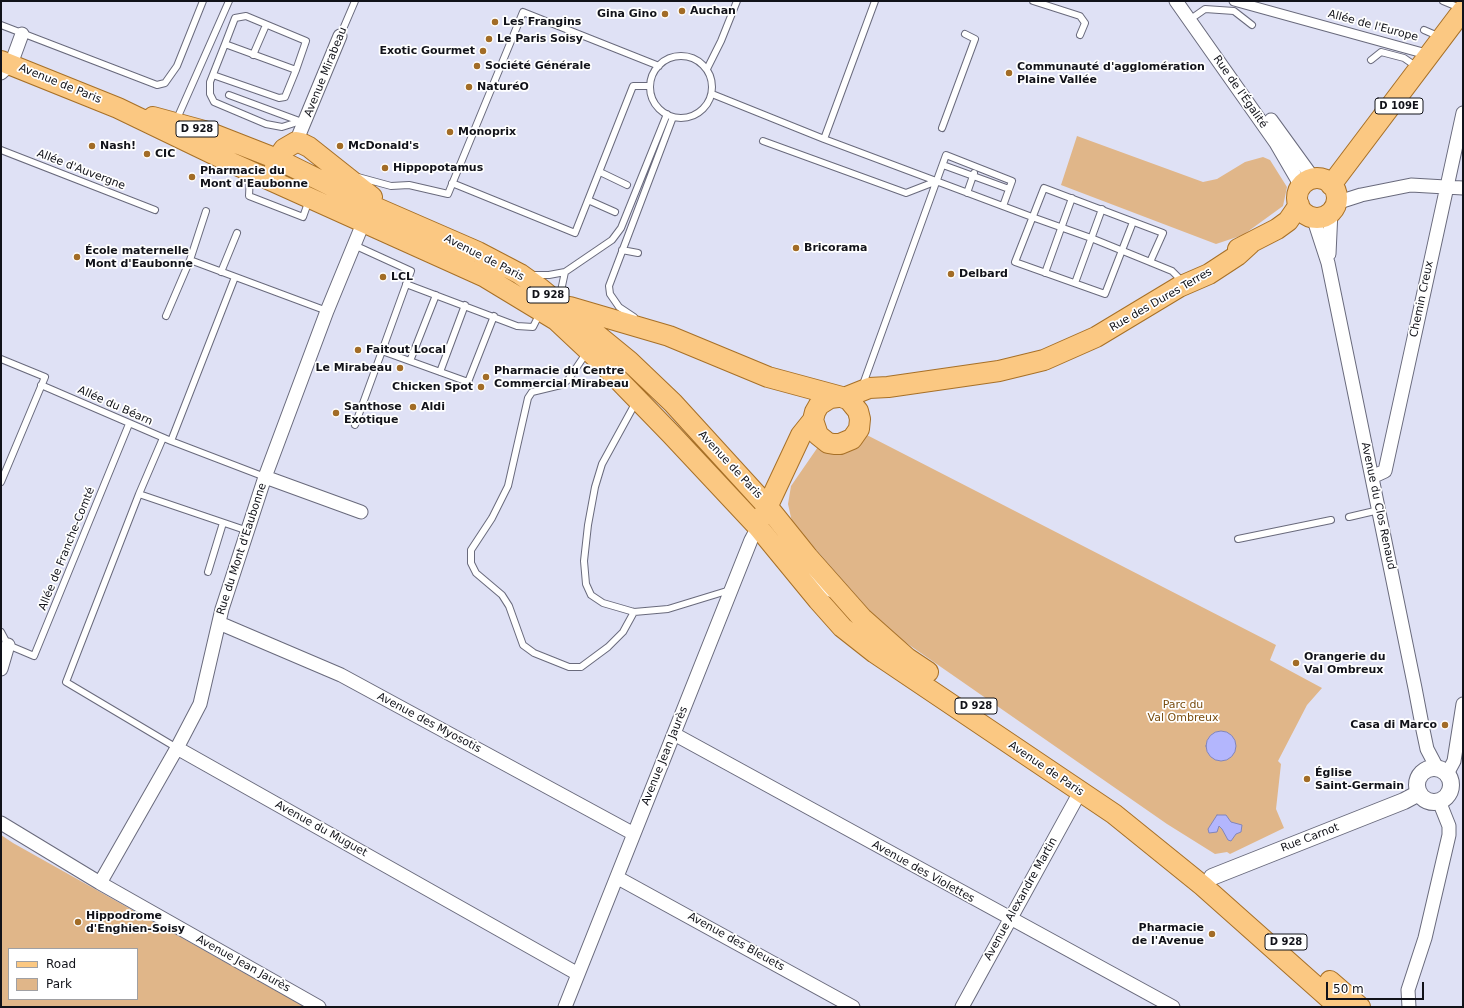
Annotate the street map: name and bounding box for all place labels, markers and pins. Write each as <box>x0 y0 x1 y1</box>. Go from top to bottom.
place label: Auchan <box>690 4 736 18</box>
marker: Auchan <box>677 6 687 16</box>
place label: Gina Gino <box>597 7 657 21</box>
marker: Gina Gino <box>660 9 670 19</box>
place label: Les Frangins <box>503 15 581 29</box>
marker: Les Frangins <box>490 17 500 27</box>
place label: Le Paris Soisy <box>497 32 583 46</box>
marker: Le Paris Soisy <box>484 34 494 44</box>
place label: Exotic Gourmet <box>379 44 475 58</box>
marker: Exotic Gourmet <box>478 46 488 56</box>
place label: Société Générale <box>485 59 591 73</box>
place label: Communauté d'agglomération Plaine Vallée <box>1017 60 1205 86</box>
marker: Société Générale <box>472 61 482 71</box>
marker: Communauté d'agglomération Plaine Vallée <box>1004 68 1014 78</box>
place label: NaturéO <box>477 80 529 94</box>
marker: NaturéO <box>464 82 474 92</box>
place label: Monoprix <box>458 125 516 139</box>
marker: Monoprix <box>445 127 455 137</box>
place label: Nash! <box>100 139 136 153</box>
place label: McDonald's <box>348 139 419 153</box>
marker: Nash! <box>87 141 97 151</box>
marker: McDonald's <box>335 141 345 151</box>
place label: CIC <box>155 147 175 161</box>
marker: CIC <box>142 149 152 159</box>
place label: Hippopotamus <box>393 161 483 175</box>
marker: Hippopotamus <box>380 163 390 173</box>
place label: Pharmacie du Mont d'Eaubonne <box>200 164 308 190</box>
marker: Pharmacie du Mont d'Eaubonne <box>187 172 197 182</box>
place label: Bricorama <box>804 241 867 255</box>
marker: Bricorama <box>791 243 801 253</box>
place label: École maternelle Mont d'Eaubonne <box>85 244 193 270</box>
marker: École maternelle Mont d'Eaubonne <box>72 252 82 262</box>
place label: Delbard <box>959 267 1008 281</box>
marker: Delbard <box>946 269 956 279</box>
place label: LCL <box>391 270 413 284</box>
marker: LCL <box>378 272 388 282</box>
place label: Faitout Local <box>366 343 446 357</box>
marker: Faitout Local <box>353 345 363 355</box>
place label: Le Mirabeau <box>316 361 392 375</box>
marker: Le Mirabeau <box>395 363 405 373</box>
place label: Pharmacie du Centre Commercial Mirabeau <box>494 364 629 390</box>
marker: Pharmacie du Centre Commercial Mirabeau <box>481 372 491 382</box>
place label: Chicken Spot <box>392 380 473 394</box>
marker: Chicken Spot <box>476 382 486 392</box>
place label: Santhose Exotique <box>344 400 402 426</box>
place label: Aldi <box>421 400 445 414</box>
marker: Aldi <box>408 402 418 412</box>
marker: Santhose Exotique <box>331 408 341 418</box>
place label: Orangerie du Val Ombreux <box>1304 650 1386 676</box>
marker: Orangerie du Val Ombreux <box>1291 658 1301 668</box>
place label: Casa di Marco <box>1350 718 1437 732</box>
marker: Casa di Marco <box>1440 720 1450 730</box>
place label: Église Saint-Germain <box>1315 766 1404 792</box>
marker: Église Saint-Germain <box>1302 774 1312 784</box>
place label: Hippodrome d'Enghien-Soisy <box>86 909 185 935</box>
marker: Hippodrome d'Enghien-Soisy <box>73 917 83 927</box>
place label: Pharmacie de l'Avenue <box>1132 921 1204 947</box>
marker: Pharmacie de l'Avenue <box>1207 929 1217 939</box>

